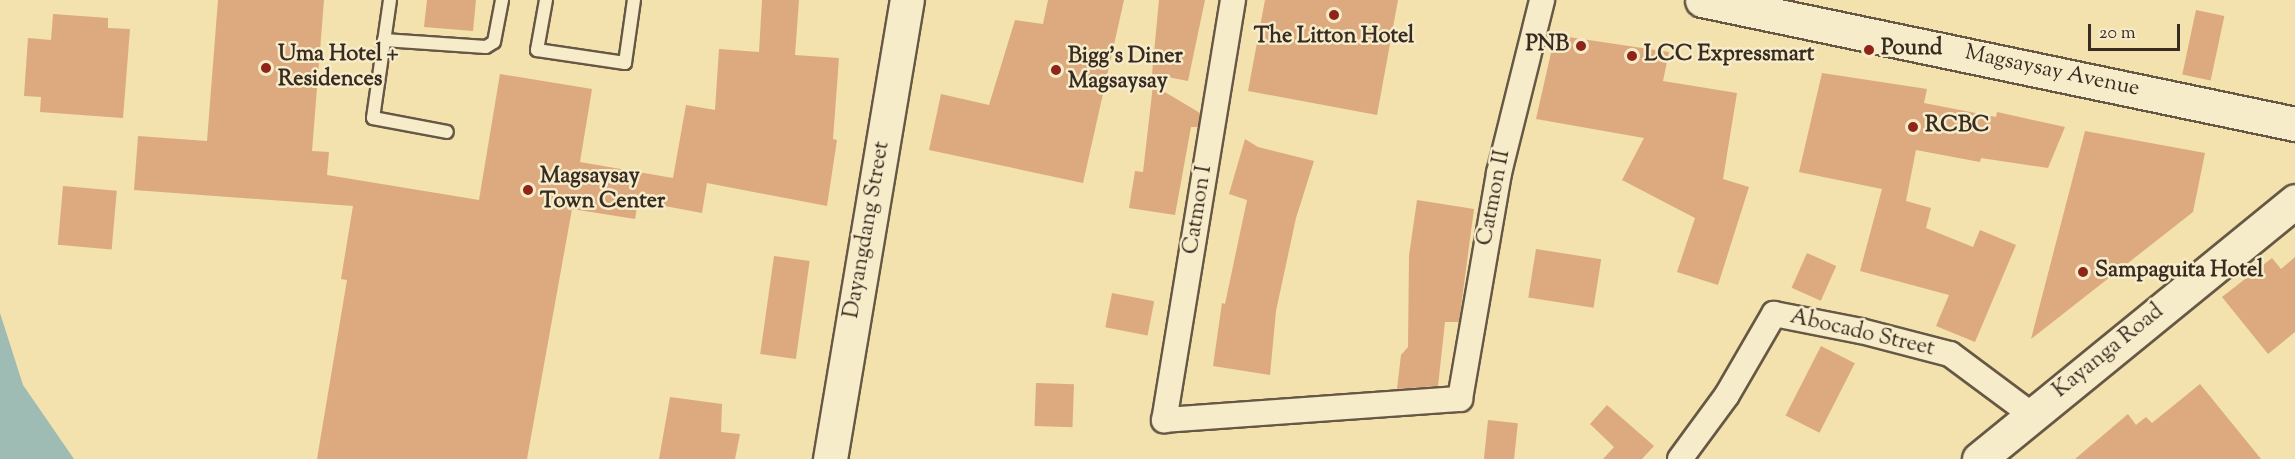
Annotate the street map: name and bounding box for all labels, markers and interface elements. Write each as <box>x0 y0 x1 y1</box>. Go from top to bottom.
marker: The Litton Hotel <box>1327 8 1341 22</box>
scale bar <box>2091 12 2182 50</box>
text: 20 m <box>2099 21 2136 47</box>
place label: The Litton Hotel <box>1254 25 1414 51</box>
place label: PNB <box>1526 33 1569 59</box>
place label: Pound <box>1881 37 1942 63</box>
marker: PNB <box>1574 39 1588 53</box>
street label: Magsaysay Avenue <box>1962 41 2142 103</box>
place label: Uma Hotel + Residences <box>278 42 398 94</box>
place label: LCC Expressmart <box>1644 43 1814 69</box>
marker: Pound <box>1862 43 1876 57</box>
place label: Bigg's Diner Magsaysay <box>1068 44 1183 96</box>
marker: LCC Expressmart <box>1625 49 1639 63</box>
marker: Uma Hotel + Residences <box>259 61 273 75</box>
marker: Bigg's Diner Magsaysay <box>1049 63 1063 77</box>
place label: RCBC <box>1925 114 1990 140</box>
marker: RCBC <box>1906 120 1920 134</box>
street label: Dayangdang Street <box>839 139 897 321</box>
street label: Catmon II <box>1473 148 1517 248</box>
place label: Magsaysay Town Center <box>540 164 665 216</box>
street label: Catmon I <box>1179 164 1219 256</box>
marker: Magsaysay Town Center <box>521 183 535 197</box>
place label: Sampaguita Hotel <box>2095 259 2263 285</box>
marker: Sampaguita Hotel <box>2076 265 2090 279</box>
street label: Kayanga Road <box>2048 299 2170 405</box>
street label: Abocado Street <box>1787 305 1937 363</box>

